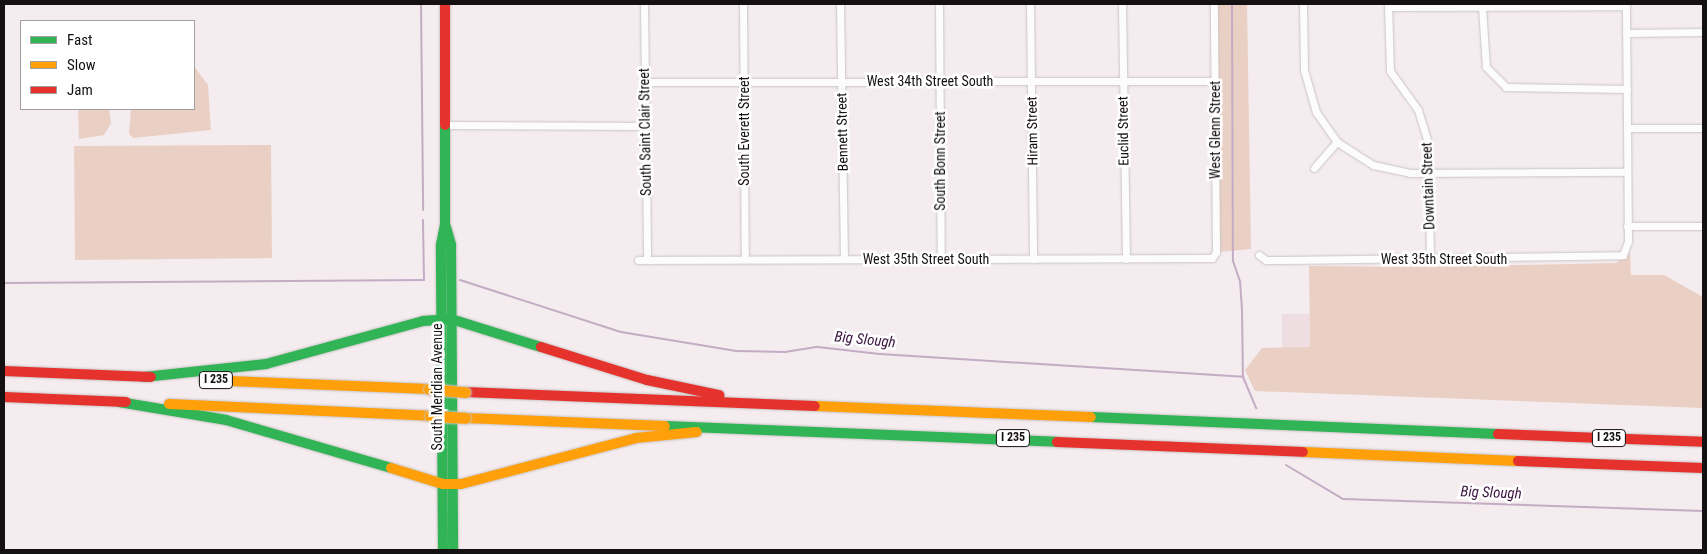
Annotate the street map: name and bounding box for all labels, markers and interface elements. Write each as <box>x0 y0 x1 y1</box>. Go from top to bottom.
legend <box>20 20 195 110</box>
text: Fast <box>67 31 92 49</box>
text: Slow <box>67 56 96 74</box>
street label: South Saint Clair Street <box>635 68 655 196</box>
street label: West 34th Street South <box>867 73 993 89</box>
street label: South Everett Street <box>736 76 752 186</box>
text: Jam <box>67 81 93 99</box>
street label: West Glenn Street <box>1207 81 1223 179</box>
street label: Bennett Street <box>833 93 851 171</box>
street label: Hiram Street <box>1023 96 1041 166</box>
street label: Euclid Street <box>1114 96 1132 166</box>
street label: South Bonn Street <box>932 111 948 211</box>
street label: Downtain Street <box>1418 142 1438 230</box>
street label: West 35th Street South <box>863 251 989 267</box>
street label: West 35th Street South <box>1381 251 1507 267</box>
street label: South Meridian Avenue <box>429 324 445 450</box>
water label: Big Slough <box>834 328 896 352</box>
road number: I 235 <box>198 370 234 390</box>
road number: I 235 <box>996 428 1030 448</box>
road number: I 235 <box>1592 428 1626 448</box>
water label: Big Slough <box>1460 483 1522 503</box>

